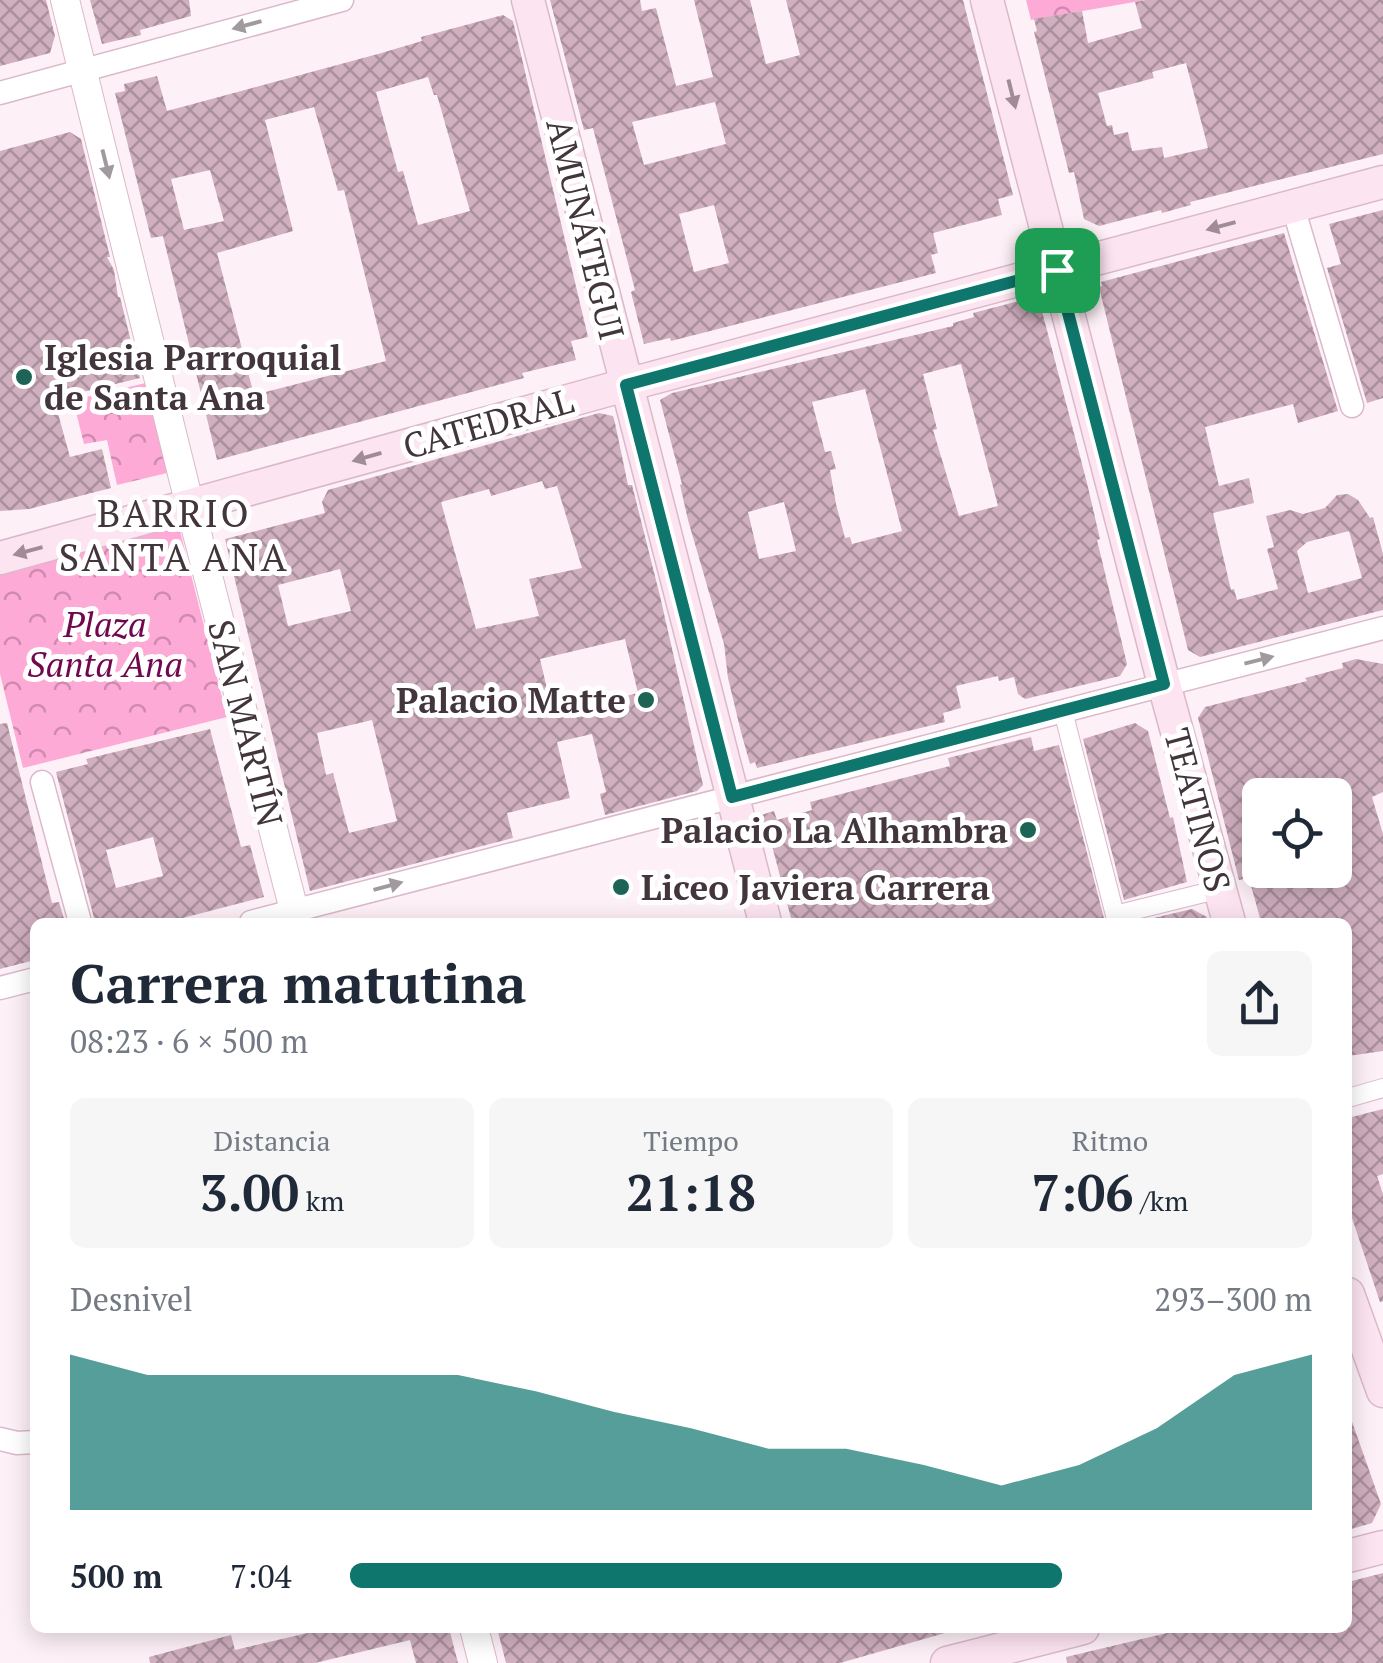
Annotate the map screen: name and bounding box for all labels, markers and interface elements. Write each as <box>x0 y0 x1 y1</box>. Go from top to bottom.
one-way arrow <box>231 18 262 34</box>
one-way arrow <box>1004 79 1020 110</box>
street label: AMUNÁTEGUI <box>536 114 636 344</box>
one-way arrow <box>99 149 115 180</box>
one-way arrow <box>1205 218 1236 234</box>
pin <box>1015 228 1100 313</box>
icon: arrive <box>1030 243 1085 298</box>
place label: Iglesia Parroquial de Santa Ana <box>44 334 341 420</box>
marker: Iglesia Parroquial de Santa Ana <box>13 366 35 388</box>
street label: CATEDRAL <box>398 377 578 469</box>
one-way arrow <box>351 450 382 465</box>
district label: BARRIO SANTA ANA <box>59 488 289 582</box>
one-way arrow <box>12 543 43 559</box>
park label: Plaza Santa Ana <box>27 601 183 687</box>
street label: SAN MARTÍN <box>198 615 294 831</box>
one-way arrow <box>1243 651 1274 667</box>
place label: Palacio Matte <box>396 677 626 723</box>
marker: Palacio Matte <box>635 689 657 711</box>
street label: TEATINOS <box>1154 723 1242 897</box>
map controls <box>1242 778 1352 888</box>
button: locate <box>1242 778 1352 888</box>
place label: Palacio La Alhambra <box>661 807 1008 853</box>
marker: Palacio La Alhambra <box>1017 819 1039 841</box>
place label: Liceo Javiera Carrera <box>641 864 990 910</box>
marker: Liceo Javiera Carrera <box>610 876 632 898</box>
one-way arrow <box>373 878 404 894</box>
text: Carrera matutina <box>70 946 527 1019</box>
button: share <box>1207 951 1312 1056</box>
text: 08:23 · 6 × 500 m <box>70 1020 308 1062</box>
text: Distancia <box>213 1122 331 1159</box>
text: Tiempo <box>643 1122 739 1159</box>
text: Ritmo <box>1072 1122 1148 1159</box>
text: 3.00 <box>200 1159 299 1225</box>
text: 21:18 <box>626 1159 756 1225</box>
text: 7:06 <box>1032 1159 1133 1225</box>
text: km <box>299 1182 344 1219</box>
text: /km <box>1133 1182 1188 1219</box>
text: Desnivel <box>70 1278 193 1320</box>
text: 293–300 m <box>1154 1278 1312 1320</box>
text: 500 m <box>70 1555 162 1597</box>
text: 7:04 <box>230 1555 292 1597</box>

